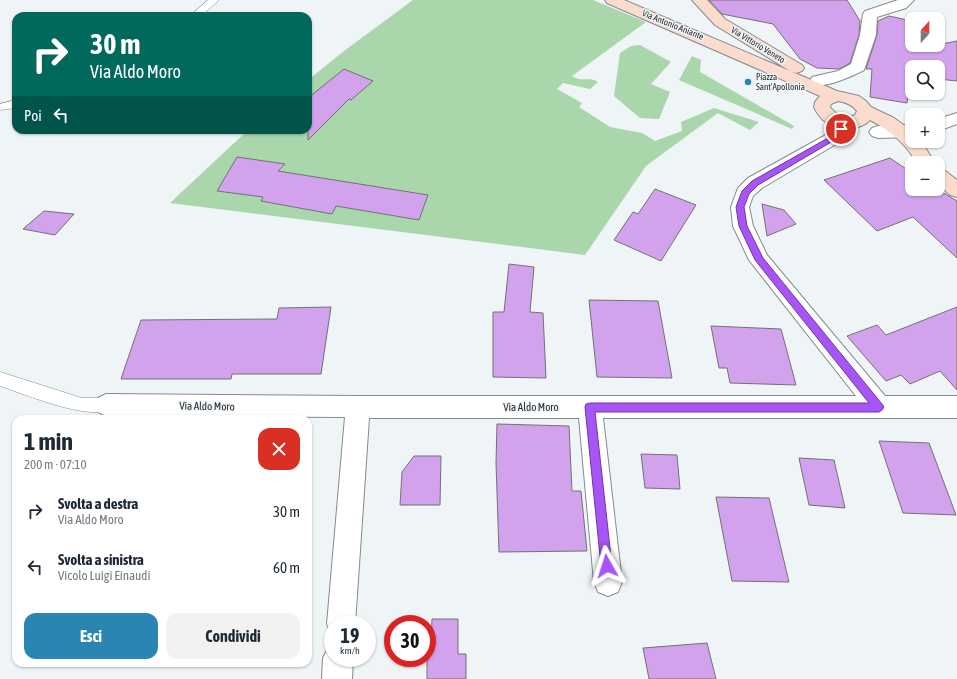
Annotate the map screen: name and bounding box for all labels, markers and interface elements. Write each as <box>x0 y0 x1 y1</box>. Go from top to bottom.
street label: Via Antonio Aniante <box>641 8 705 42</box>
north arrow <box>905 12 945 52</box>
map controls <box>905 12 945 196</box>
street label: Via Vittorio Veneto <box>729 25 787 65</box>
icon: right <box>24 28 76 80</box>
text: 30 m <box>90 28 140 60</box>
button: search <box>905 60 945 100</box>
text: Via Aldo Moro <box>90 61 181 82</box>
place label: Piazza Sant'Apollonia <box>756 72 805 92</box>
marker: Piazza Sant'Apollonia <box>743 77 753 87</box>
icon: left <box>50 104 72 126</box>
text: Poi <box>24 107 42 124</box>
button: + <box>905 108 945 148</box>
pin <box>824 112 858 146</box>
icon: arrive <box>830 118 852 140</box>
button: − <box>905 156 945 196</box>
street label: Via Aldo Moro <box>179 400 235 412</box>
street label: Via Aldo Moro <box>503 401 559 413</box>
text: 1 min <box>24 428 73 455</box>
button: close <box>258 428 300 470</box>
text: 200 m · 07:10 <box>24 457 87 472</box>
text: Svolta a destra <box>58 495 138 512</box>
icon: right <box>24 500 46 522</box>
text: 30 m <box>273 503 300 520</box>
text: Via Aldo Moro <box>58 512 124 527</box>
position arrow <box>586 545 628 587</box>
text: Svolta a sinistra <box>58 551 144 568</box>
icon: left <box>24 556 46 578</box>
text: 60 m <box>273 559 300 576</box>
text: Vicolo Luigi Einaudi <box>58 568 150 583</box>
button: Esci <box>24 613 158 659</box>
button: Condividi <box>166 613 300 659</box>
speed limit sign: 30 <box>384 615 436 667</box>
text: 19 <box>341 624 359 647</box>
text: km/h <box>340 645 360 656</box>

